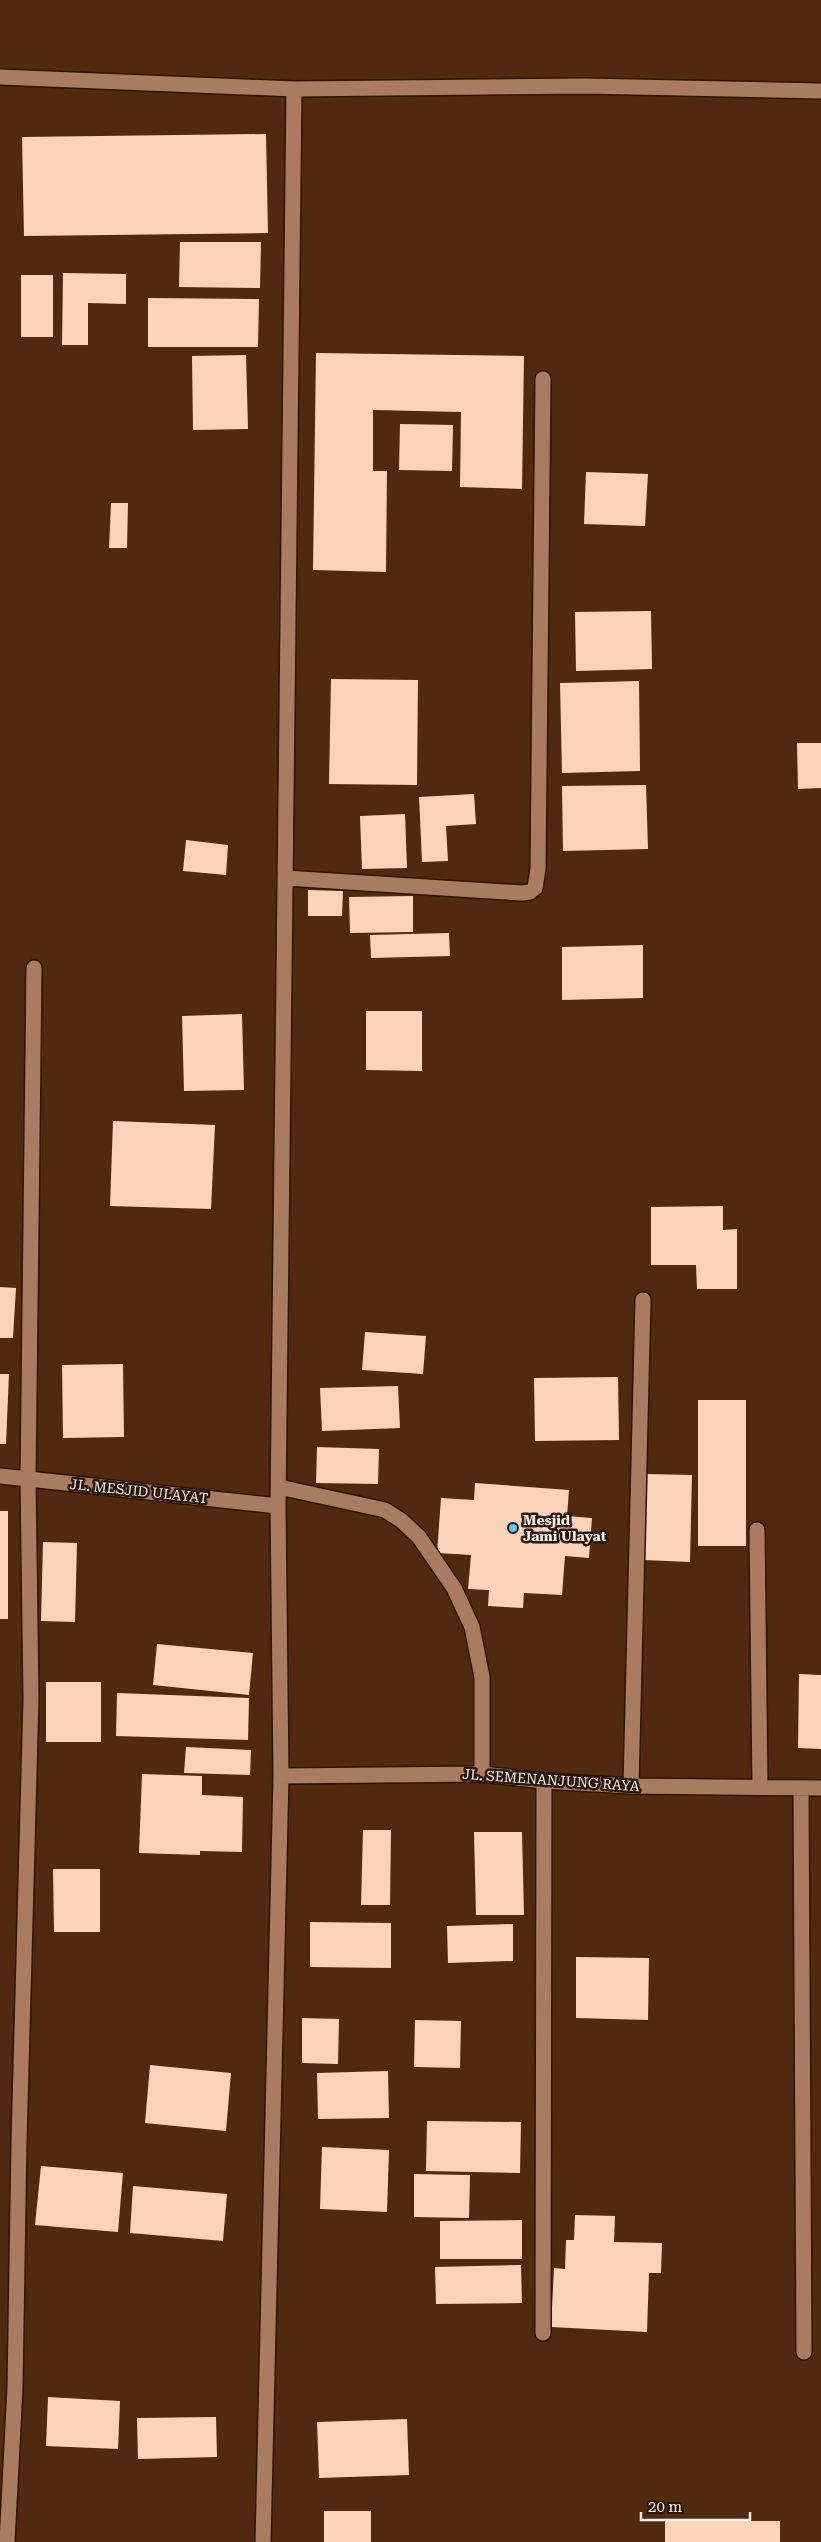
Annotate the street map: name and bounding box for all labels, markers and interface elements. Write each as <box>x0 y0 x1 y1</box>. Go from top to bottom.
street label: JL. MESJID ULAYAT <box>69 1476 209 1506</box>
place label: Mesjid Jami Ulayat <box>523 1512 607 1544</box>
marker: Mesjid Jami Ulayat <box>507 1522 519 1534</box>
street label: JL. SEMENANJUNG RAYA <box>462 1766 640 1794</box>
scale bar <box>641 2490 750 2522</box>
text: 20 m <box>648 2498 683 2516</box>

